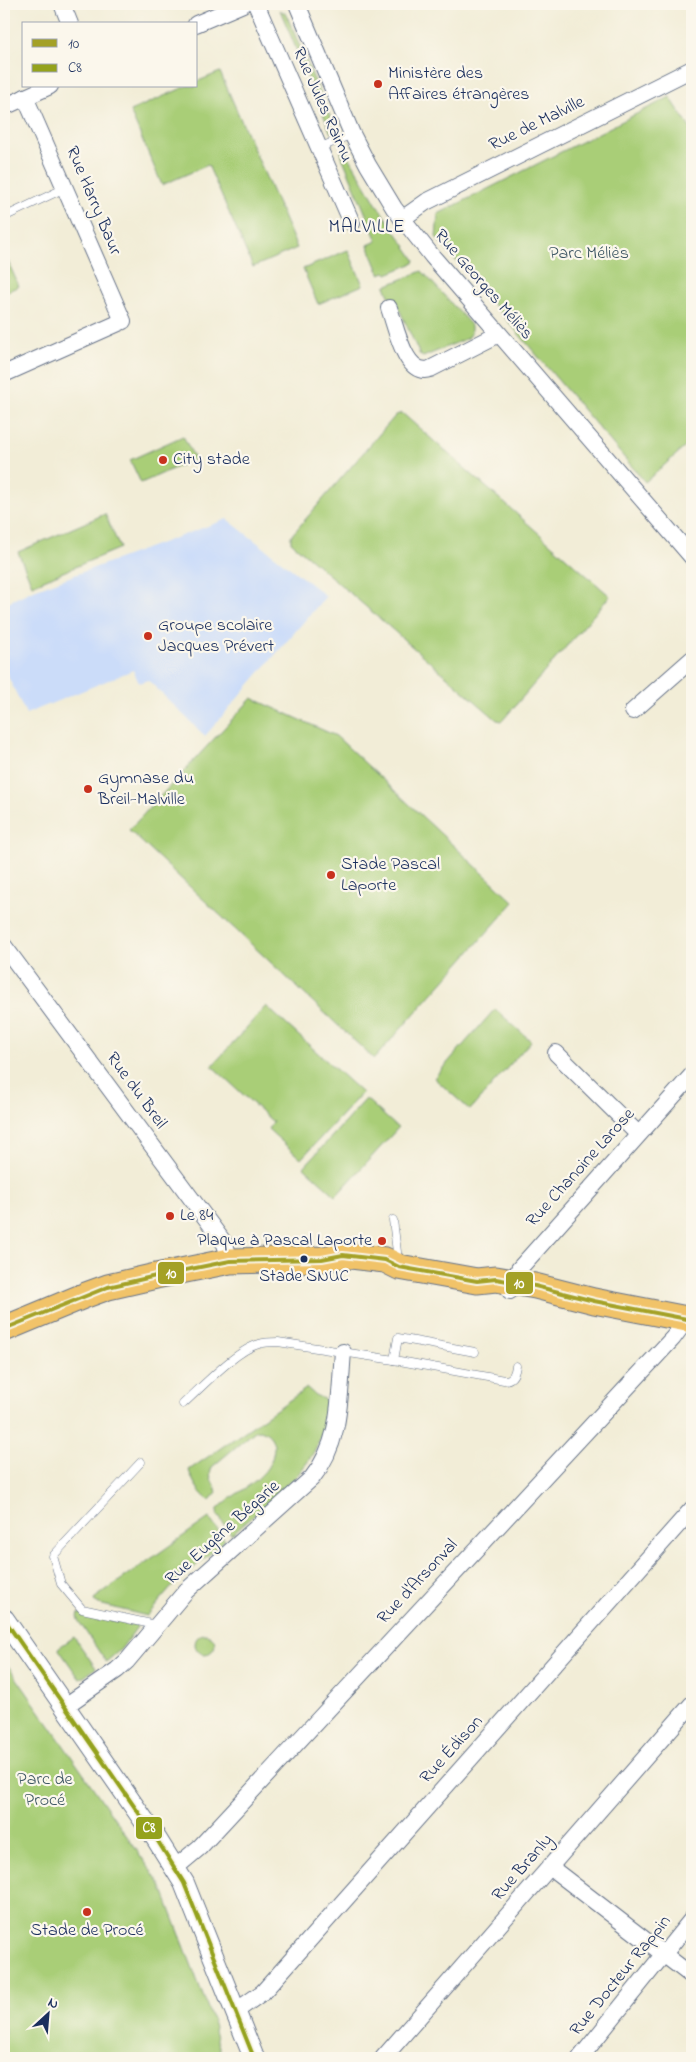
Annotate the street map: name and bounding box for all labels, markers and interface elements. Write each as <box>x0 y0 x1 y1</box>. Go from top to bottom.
legend <box>22 22 198 88</box>
text: 10 <box>68 33 80 55</box>
street label: Rue Jules Raimu <box>285 43 359 167</box>
text: C8 <box>68 57 82 79</box>
place label: Ministère des Affaires étrangères <box>388 61 530 109</box>
marker: Ministère des Affaires étrangères <box>372 78 384 90</box>
street label: Rue de Malville <box>485 89 590 158</box>
street label: Rue Harry Baur <box>58 142 128 260</box>
district label: MALVILLE <box>328 214 406 241</box>
street label: Rue Georges Méliès <box>427 224 539 347</box>
park label: Parc Méliès <box>549 241 629 267</box>
place label: City stade <box>173 447 251 473</box>
marker: City stade <box>157 454 169 466</box>
place label: Groupe scolaire Jacques Prévert <box>158 613 274 660</box>
marker: Groupe scolaire Jacques Prévert <box>142 630 154 642</box>
place label: Gymnase du Breil-Malville <box>97 766 194 813</box>
marker: Gymnase du Breil-Malville <box>82 783 94 795</box>
place label: Stade Pascal Laporte <box>341 852 440 899</box>
marker: Stade Pascal Laporte <box>325 869 337 881</box>
street label: Rue du Breil <box>99 1047 173 1135</box>
street label: Rue Chanoine Larose <box>520 1102 642 1233</box>
place label: Le 84 <box>180 1203 214 1229</box>
marker: Le 84 <box>164 1210 176 1222</box>
place label: Plaque à Pascal Laporte <box>197 1228 373 1254</box>
marker: Plaque à Pascal Laporte <box>376 1235 388 1247</box>
marker: Stade SNUC <box>299 1254 309 1264</box>
line badge: 10 <box>157 1261 185 1285</box>
text: 10 <box>166 1264 176 1285</box>
place label: Stade SNUC <box>259 1264 349 1289</box>
line badge: 10 <box>505 1271 534 1295</box>
text: 10 <box>514 1274 524 1295</box>
street label: Rue Eugène Bégarie <box>160 1474 287 1592</box>
street label: Rue d'Arsonval <box>371 1533 465 1631</box>
street label: Rue Édison <box>414 1710 490 1790</box>
park label: Parc de Procé <box>17 1767 74 1814</box>
line badge: C8 <box>135 1816 163 1840</box>
text: C8 <box>143 1818 156 1839</box>
street label: Rue Branly <box>486 1828 560 1908</box>
marker: Stade de Procé <box>81 1906 93 1918</box>
street label: Rue Docteur Rappin <box>564 1910 678 2042</box>
place label: Stade de Procé <box>30 1918 144 1944</box>
north arrow <box>22 1990 72 2040</box>
text: N <box>44 1992 62 2015</box>

